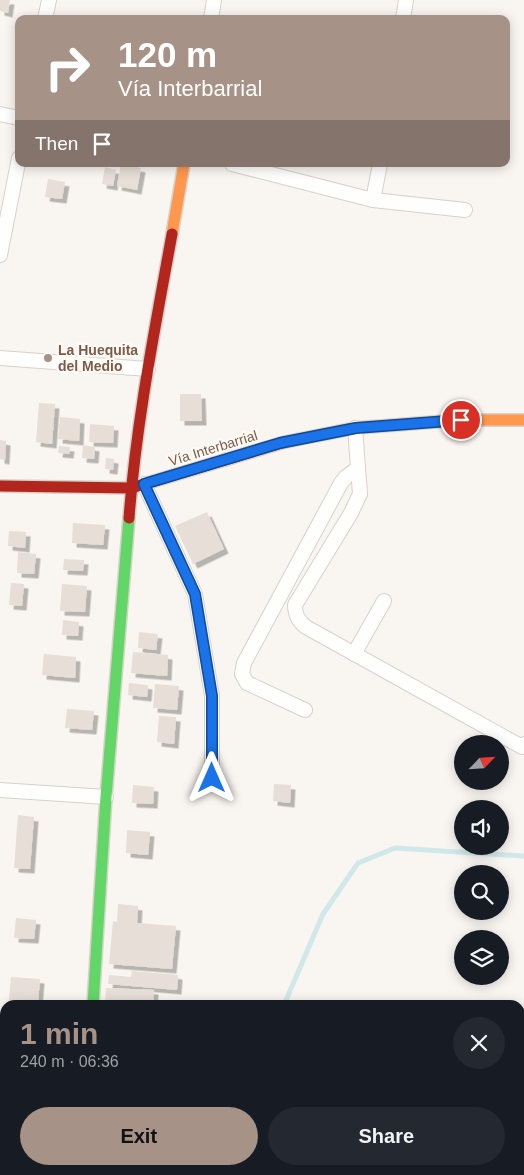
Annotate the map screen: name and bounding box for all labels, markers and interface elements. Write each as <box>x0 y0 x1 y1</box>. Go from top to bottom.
icon: right <box>35 35 100 100</box>
text: 120 m <box>118 35 217 74</box>
text: Vía Interbarrial <box>118 76 262 101</box>
icon: arrive <box>88 130 116 158</box>
text: Then <box>35 133 78 154</box>
place label: La Huequita del Medio <box>58 342 138 374</box>
marker: La Huequita del Medio <box>42 352 54 364</box>
pin <box>440 399 482 441</box>
icon: arrive <box>447 406 475 434</box>
street label: Vía Interbarrial <box>167 427 259 469</box>
north arrow <box>454 735 509 790</box>
map controls <box>454 735 509 985</box>
position arrow <box>185 751 237 803</box>
button: sound <box>454 800 509 855</box>
button: search <box>454 865 509 920</box>
button: layers <box>454 930 509 985</box>
text: 1 min <box>20 1017 98 1050</box>
button: close <box>453 1017 505 1069</box>
text: 240 m · 06:36 <box>20 1053 119 1070</box>
button: Exit <box>20 1107 258 1165</box>
button: Share <box>268 1107 505 1165</box>

